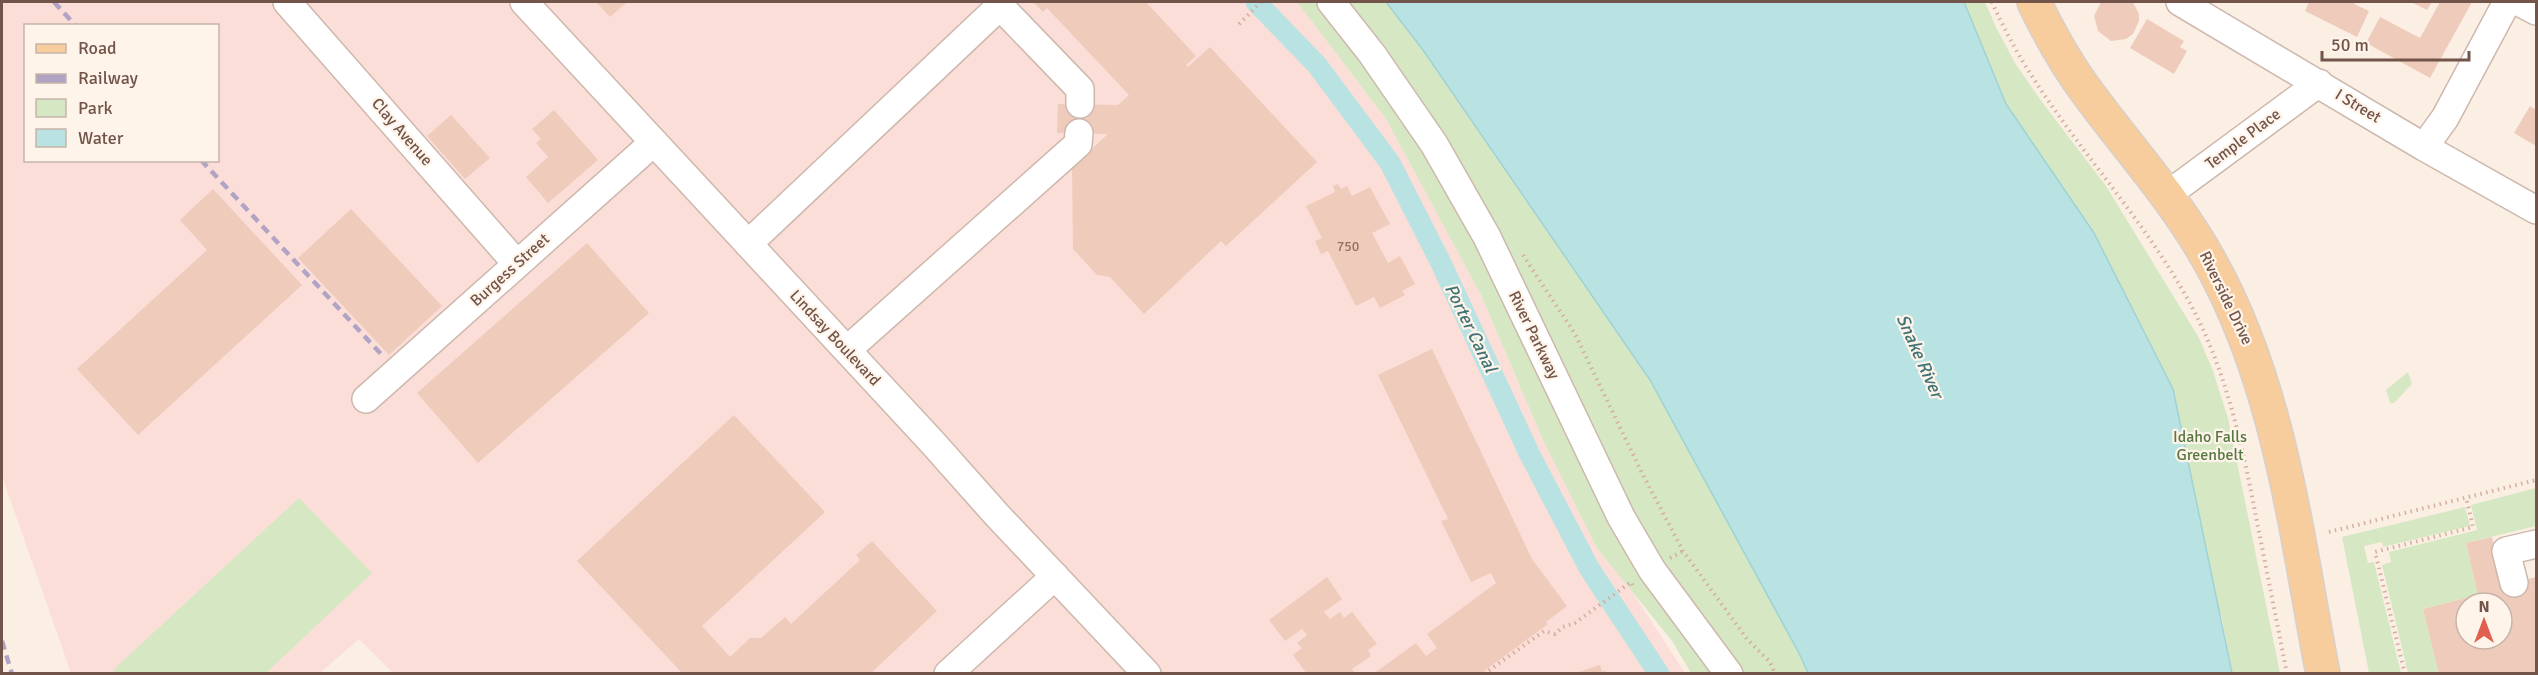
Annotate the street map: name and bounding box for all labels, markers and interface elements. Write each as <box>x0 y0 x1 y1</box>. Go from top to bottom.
legend <box>24 24 219 162</box>
scale bar <box>2322 24 2469 62</box>
text: 50 m <box>2331 34 2369 56</box>
text: Road <box>78 37 117 59</box>
text: Railway <box>78 67 139 89</box>
street label: I Street <box>2331 85 2385 128</box>
street label: Clay Avenue <box>367 94 437 170</box>
text: Park <box>78 97 113 119</box>
street label: Temple Place <box>2201 104 2285 174</box>
text: Water <box>78 127 124 149</box>
street label: Burgess Street <box>466 229 554 311</box>
house number: 750 <box>1337 238 1359 255</box>
street label: Riverside Drive <box>2195 248 2257 348</box>
water label: Porter Canal <box>1440 280 1503 377</box>
street label: Lindsay Boulevard <box>785 286 885 390</box>
street label: River Parkway <box>1504 288 1564 383</box>
water label: Snake River <box>1892 311 1949 404</box>
park label: Idaho Falls Greenbelt <box>2173 427 2247 465</box>
north arrow <box>2454 591 2514 651</box>
text: N <box>2478 597 2490 617</box>

